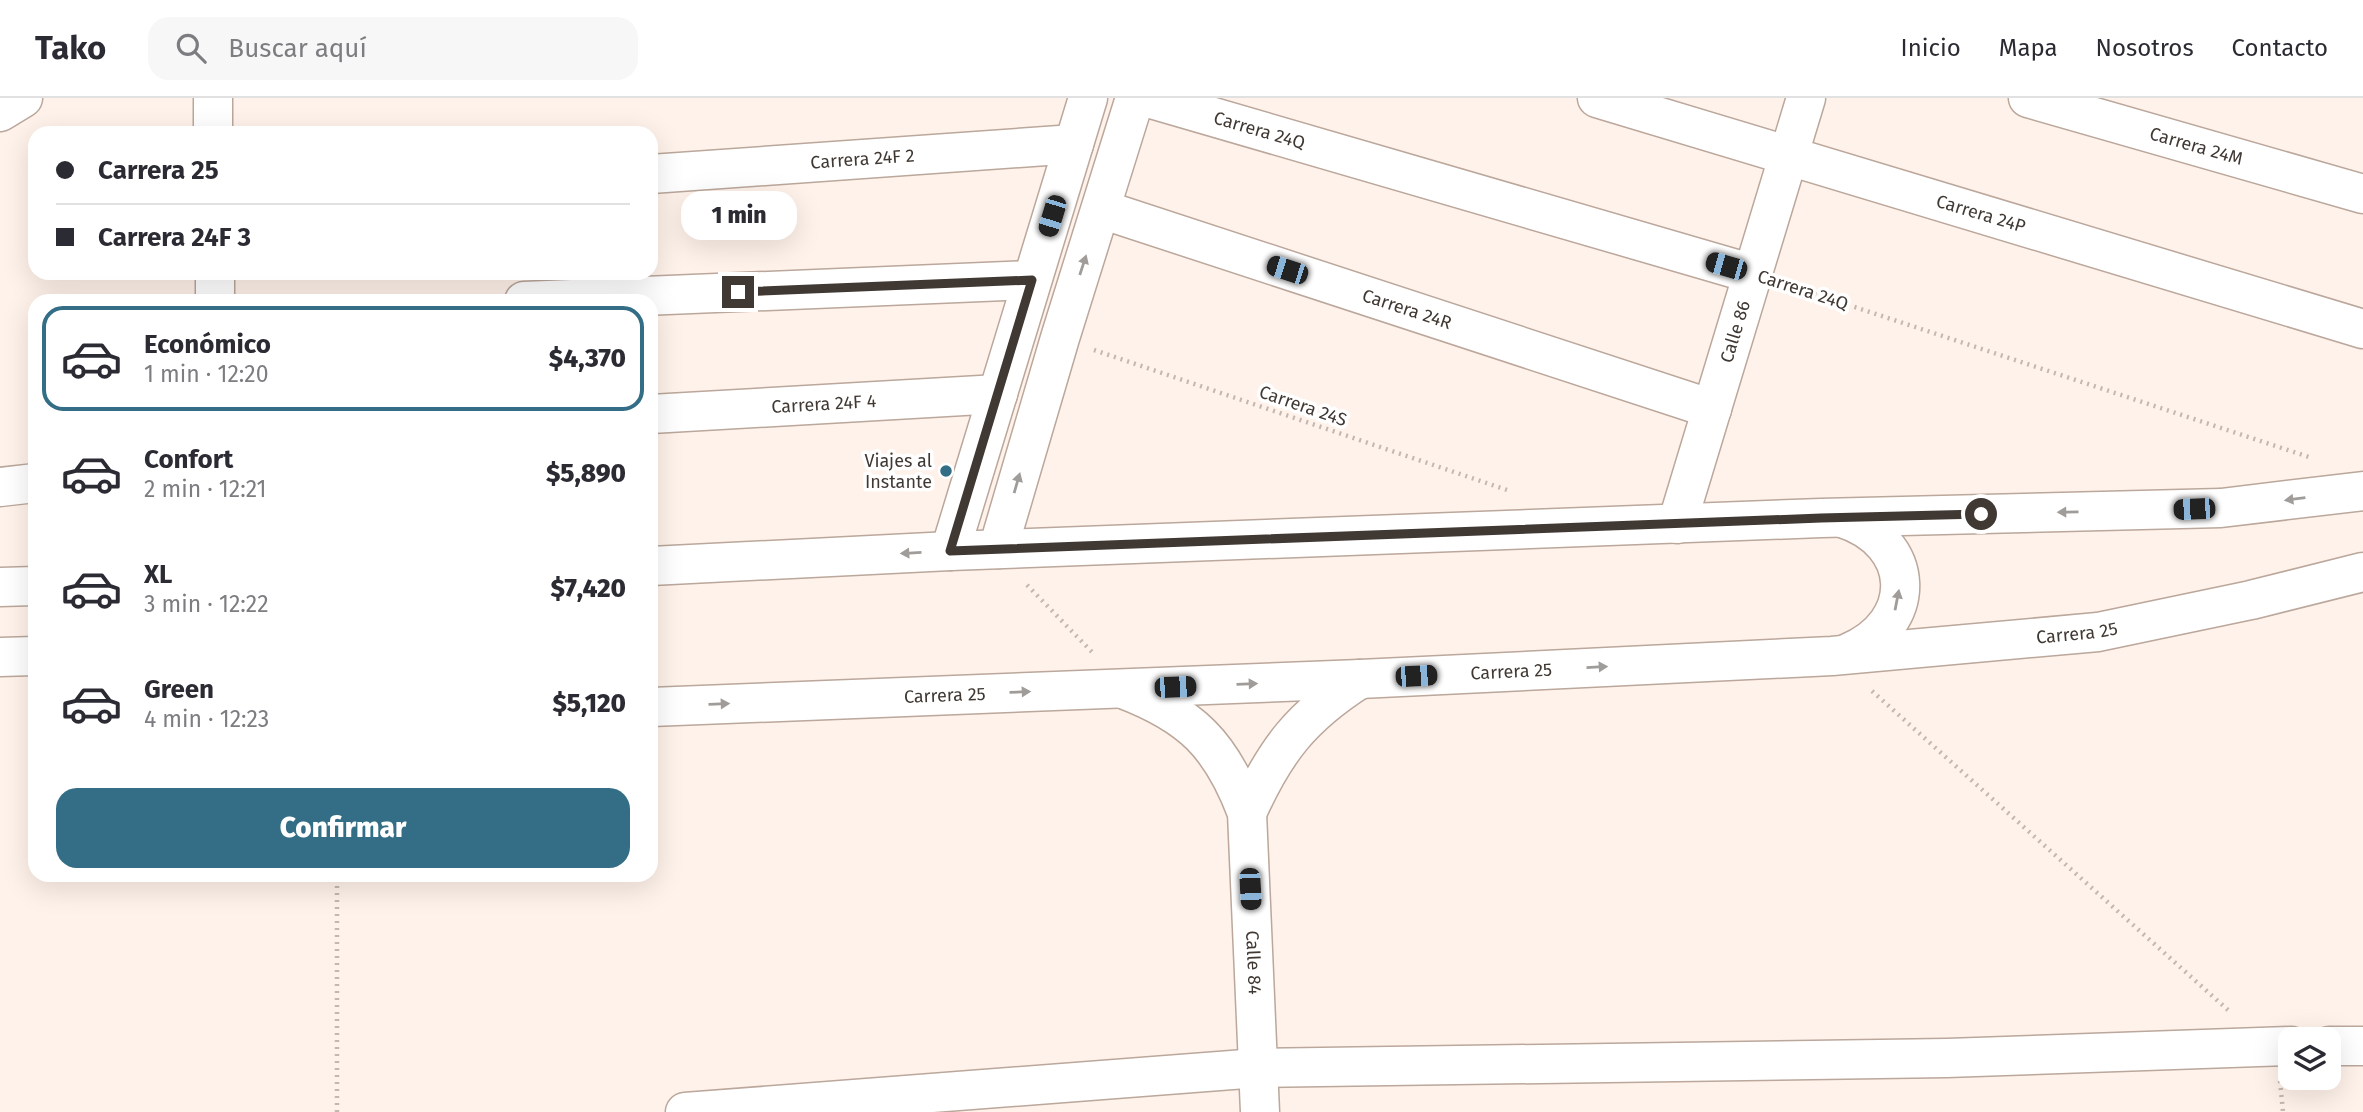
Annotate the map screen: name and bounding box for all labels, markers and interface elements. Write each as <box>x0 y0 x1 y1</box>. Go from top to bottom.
search box <box>148 17 638 80</box>
text: Tako <box>35 28 106 68</box>
icon: search <box>172 29 210 67</box>
text: Buscar aquí <box>228 33 367 64</box>
text: Inicio <box>1901 34 1961 62</box>
text: Mapa <box>1999 34 2058 62</box>
text: Nosotros <box>2096 34 2194 62</box>
text: Contacto <box>2232 34 2328 62</box>
street label: Carrera 24Q <box>1211 107 1308 154</box>
street label: Carrera 24M <box>2147 122 2245 170</box>
street label: Carrera 24F 2 <box>810 144 915 174</box>
text: Carrera 25 <box>98 155 219 186</box>
callout: 1 min <box>680 190 796 240</box>
street label: Carrera 24P <box>1934 190 2028 238</box>
car <box>1036 193 1069 239</box>
text: 1 min <box>711 201 767 229</box>
text: Carrera 24F 3 <box>98 222 251 253</box>
car <box>1703 250 1750 282</box>
car <box>1264 254 1311 286</box>
one-way arrow <box>1078 255 1089 276</box>
street label: Carrera 24Q <box>1755 265 1851 315</box>
route end <box>722 276 754 308</box>
street label: Carrera 24R <box>1360 284 1455 334</box>
street label: Calle 86 <box>1715 298 1755 366</box>
icon: car <box>60 327 123 390</box>
text: Económico <box>144 329 271 360</box>
text: $4,370 <box>549 343 626 374</box>
text: 1 min · 12:20 <box>144 360 269 388</box>
street label: Carrera 24S <box>1256 381 1350 431</box>
street label: Carrera 24F 4 <box>771 390 877 418</box>
icon: car <box>60 442 123 505</box>
text: Confort <box>144 444 233 475</box>
place label: Viajes al Instante <box>864 450 932 493</box>
text: $5,890 <box>546 458 626 489</box>
marker: Viajes al Instante <box>938 463 954 479</box>
one-way arrow <box>1013 472 1023 493</box>
text: 2 min · 12:21 <box>144 475 267 503</box>
one-way arrow <box>2284 494 2306 505</box>
route start <box>1965 498 1997 530</box>
car <box>2173 498 2216 520</box>
one-way arrow <box>2057 506 2079 518</box>
one-way arrow <box>899 547 921 558</box>
icon: car <box>60 557 123 620</box>
text: XL <box>144 559 172 590</box>
text: $7,420 <box>550 573 626 604</box>
one-way arrow <box>1892 589 1903 611</box>
text: 3 min · 12:22 <box>144 590 269 618</box>
street label: Carrera 25 <box>2035 617 2120 649</box>
street label: Carrera 25 <box>1470 659 1553 685</box>
one-way arrow <box>1586 662 1608 673</box>
car <box>1395 664 1438 688</box>
icon: car <box>60 672 123 735</box>
text: Green <box>144 674 214 705</box>
car <box>1154 676 1197 698</box>
one-way arrow <box>1237 678 1259 689</box>
street label: Carrera 25 <box>903 683 986 708</box>
one-way arrow <box>1009 687 1031 698</box>
text: $5,120 <box>552 688 626 719</box>
one-way arrow <box>708 699 730 710</box>
text: 4 min · 12:23 <box>144 705 269 733</box>
button: Confirmar <box>56 788 630 868</box>
car <box>1239 867 1262 911</box>
street label: Calle 84 <box>1241 930 1266 995</box>
map controls <box>2278 1027 2341 1090</box>
button: layers <box>2278 1027 2341 1090</box>

